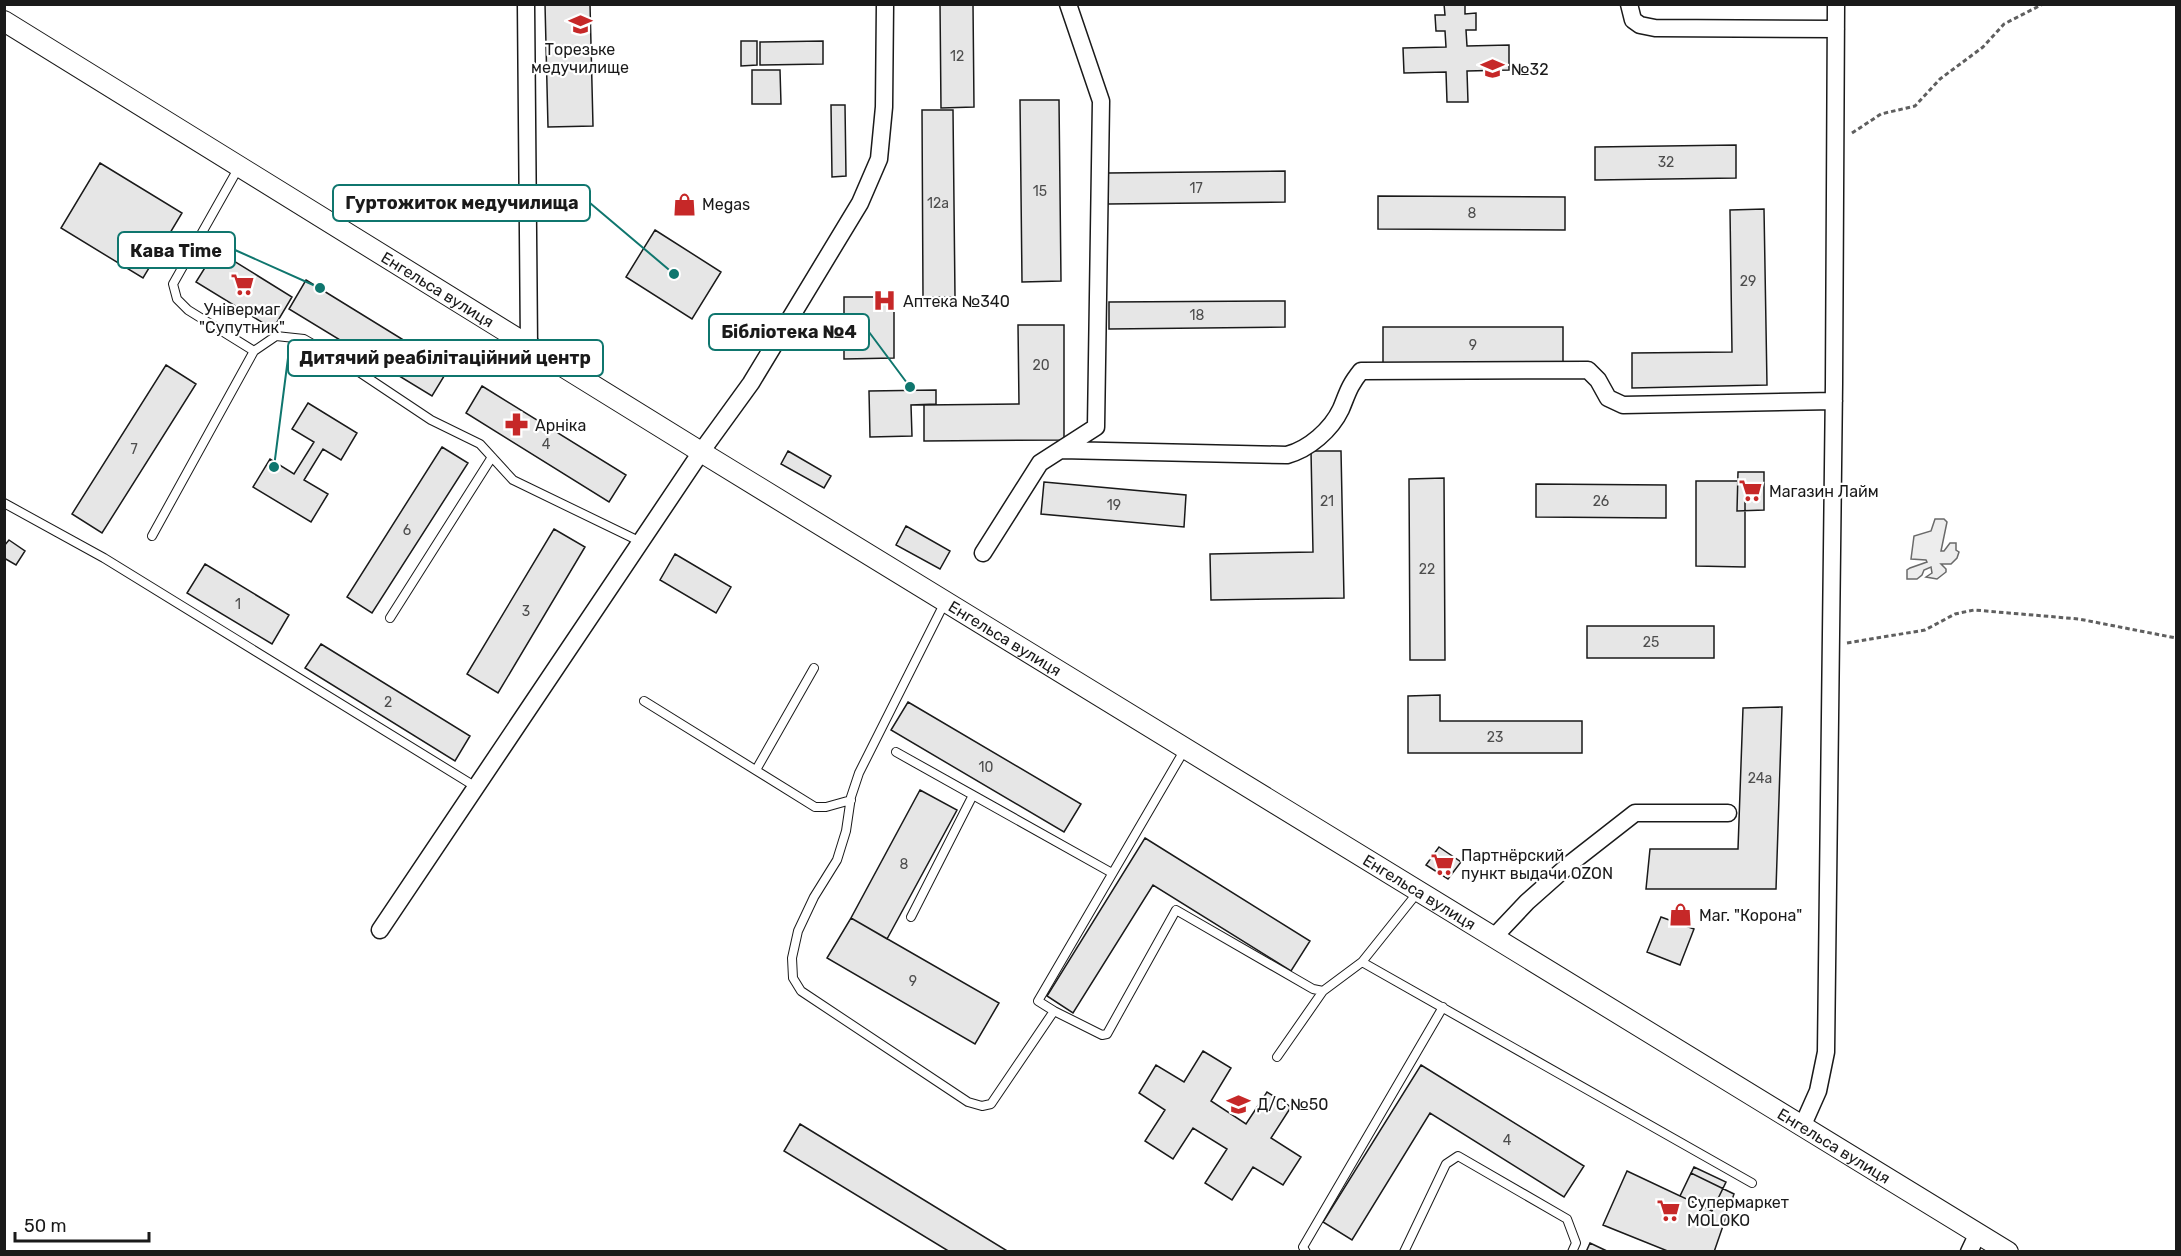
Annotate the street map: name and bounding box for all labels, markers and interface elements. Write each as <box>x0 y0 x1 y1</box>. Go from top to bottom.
school or university icon: Торезьке медучилище <box>567 11 593 37</box>
place label: Торезьке медучилище <box>531 40 629 77</box>
house number: 12 <box>950 48 964 65</box>
school or university icon: №32 <box>1480 56 1506 82</box>
place label: №32 <box>1511 60 1549 79</box>
house number: 32 <box>1658 154 1674 171</box>
house number: 17 <box>1189 180 1203 197</box>
house number: 15 <box>1033 183 1047 200</box>
callout: Гуртожиток медучилища <box>333 185 590 221</box>
shop icon: Megas <box>671 191 697 217</box>
text: Гуртожиток медучилища <box>345 192 579 214</box>
place label: Megas <box>702 195 750 214</box>
house number: 12а <box>927 195 949 212</box>
house number: 8 <box>1468 205 1477 222</box>
callout: Кава Time <box>118 232 235 268</box>
text: Кава Time <box>130 240 222 262</box>
street label: Енгельса вулиця <box>378 248 497 332</box>
supermarket icon: Універмаг "Супутник" <box>229 271 255 297</box>
house number: 29 <box>1740 273 1756 290</box>
hospital icon: Аптека №340 <box>872 288 898 314</box>
place label: Аптека №340 <box>903 292 1010 311</box>
place label: Універмаг "Супутник" <box>199 300 285 337</box>
house number: 18 <box>1190 307 1205 324</box>
callout: Бібліотека №4 <box>709 314 869 350</box>
text: Бібліотека №4 <box>721 321 857 343</box>
house number: 9 <box>1469 337 1477 354</box>
callout: Дитячий реабілітаційний центр <box>288 340 603 376</box>
text: Дитячий реабілітаційний центр <box>299 347 591 369</box>
house number: 20 <box>1032 357 1050 374</box>
pharmacy icon: Арніка <box>504 412 530 438</box>
place label: Арніка <box>535 416 586 435</box>
house number: 4 <box>542 436 551 453</box>
house number: 7 <box>130 441 138 458</box>
supermarket icon: Магазин Лайм <box>1738 478 1764 504</box>
place label: Магазин Лайм <box>1769 482 1879 501</box>
house number: 21 <box>1320 493 1334 510</box>
house number: 26 <box>1593 493 1609 510</box>
house number: 19 <box>1107 497 1121 514</box>
house number: 6 <box>403 522 411 539</box>
house number: 22 <box>1419 561 1435 578</box>
house number: 1 <box>235 596 241 613</box>
street label: Енгельса вулиця <box>945 597 1065 680</box>
house number: 3 <box>522 603 530 620</box>
house number: 25 <box>1643 634 1659 651</box>
house number: 2 <box>384 694 392 711</box>
house number: 23 <box>1487 729 1503 746</box>
house number: 10 <box>979 759 994 776</box>
house number: 24а <box>1748 770 1772 787</box>
place label: Партнёрский пункт выдачи OZON <box>1461 846 1613 883</box>
street label: Енгельса вулиця <box>1359 851 1479 934</box>
supermarket icon: Партнёрский пункт выдачи OZON <box>1430 851 1456 877</box>
house number: 8 <box>900 856 909 873</box>
shop icon: Маг. "Корона" <box>1668 902 1694 928</box>
place label: Маг. "Корона" <box>1699 906 1802 925</box>
house number: 9 <box>909 973 917 990</box>
school or university icon: Д/С №50 <box>1226 1091 1252 1117</box>
place label: Д/С №50 <box>1257 1095 1328 1114</box>
street label: Енгельса вулиця <box>1774 1104 1894 1188</box>
house number: 4 <box>1503 1132 1512 1149</box>
place label: Супермаркет MOLOKO <box>1687 1193 1789 1230</box>
supermarket icon: Супермаркет MOLOKO <box>1656 1198 1682 1224</box>
scale bar <box>15 1205 148 1243</box>
text: 50 m <box>24 1215 67 1237</box>

